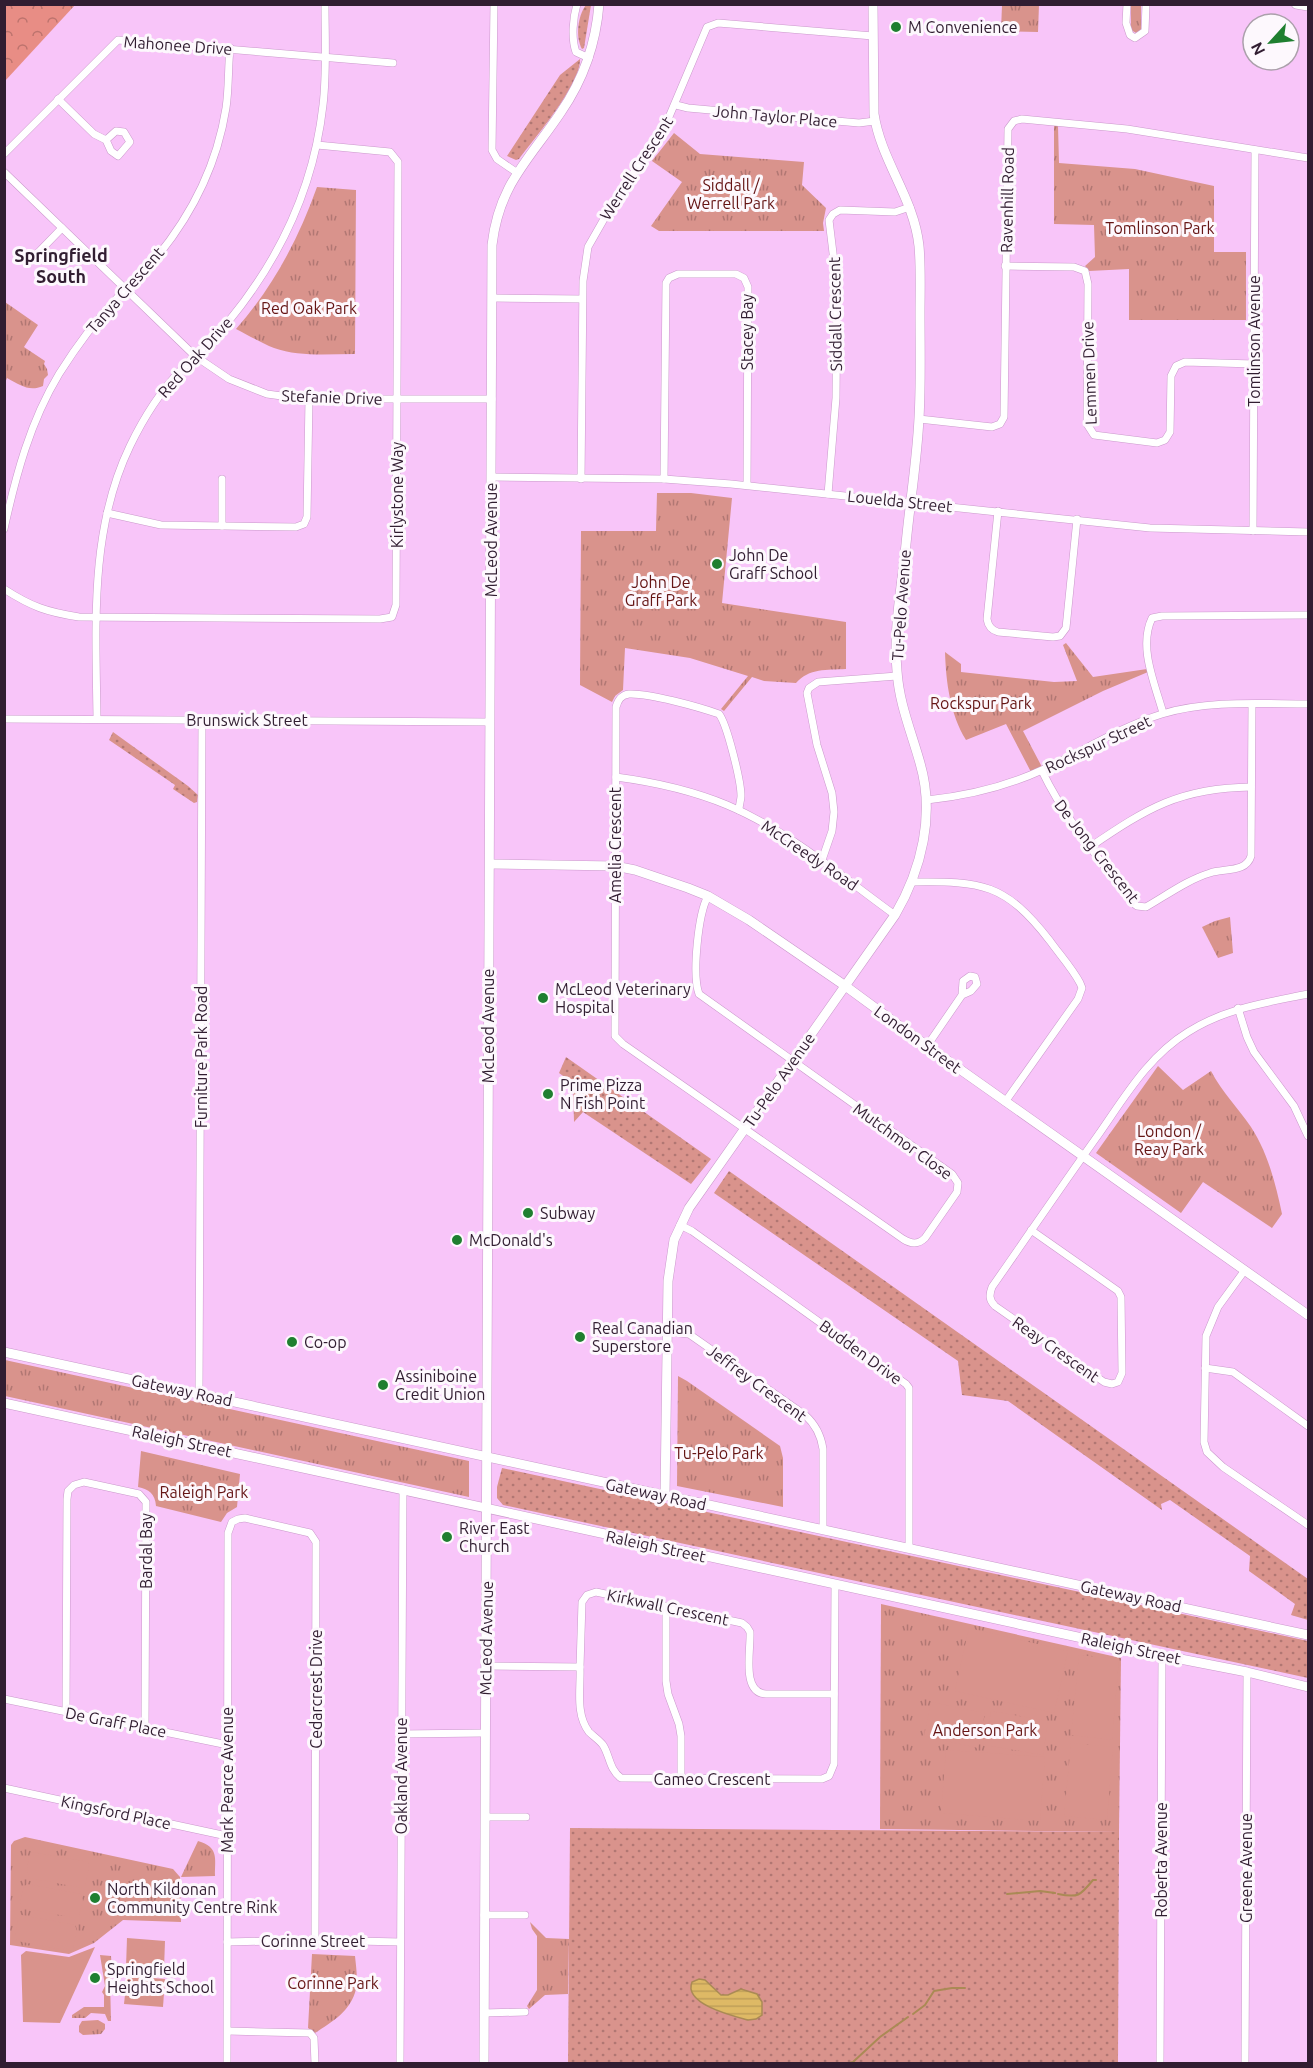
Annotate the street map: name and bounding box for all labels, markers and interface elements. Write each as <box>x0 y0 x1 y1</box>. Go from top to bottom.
north arrow <box>1241 12 1301 72</box>
place label: M Convenience <box>908 18 1018 36</box>
marker: M Convenience <box>889 20 903 34</box>
street label: Mahonee Drive <box>123 32 233 58</box>
text: N <box>1247 39 1268 58</box>
street label: John Taylor Place <box>712 102 838 130</box>
street label: Werrell Crescent <box>596 112 677 223</box>
street label: Ravenhill Road <box>997 147 1017 253</box>
park label: Siddall / Werrell Park <box>687 176 775 212</box>
park label: Tomlinson Park <box>1105 219 1215 237</box>
street label: Tanya Crescent <box>83 243 168 337</box>
district label: Springfield South <box>14 245 108 286</box>
street label: Siddall Crescent <box>825 256 845 371</box>
street label: Tomlinson Avenue <box>1245 275 1263 407</box>
street label: Stacey Bay <box>738 293 756 370</box>
park label: Red Oak Park <box>261 299 357 317</box>
street label: Red Oak Drive <box>154 313 236 401</box>
street label: Lemmen Drive <box>1078 321 1100 425</box>
street label: Stefanie Drive <box>281 386 383 408</box>
street label: Kirlystone Way <box>388 441 406 548</box>
street label: McLeod Avenue <box>482 483 500 597</box>
street label: Louelda Street <box>847 487 954 516</box>
place label: John De Graff School <box>729 546 818 582</box>
street label: Tu-Pelo Avenue <box>888 549 914 661</box>
marker: John De Graff School <box>710 557 724 571</box>
park label: John De Graff Park <box>625 573 697 609</box>
park label: Rockspur Park <box>930 694 1032 712</box>
street label: Brunswick Street <box>186 711 309 729</box>
street label: Rockspur Street <box>1042 711 1154 776</box>
street label: Amelia Crescent <box>606 786 624 903</box>
street label: De Jong Crescent <box>1051 796 1143 907</box>
street label: McCreedy Road <box>758 816 862 894</box>
street label: McLeod Avenue <box>479 969 497 1083</box>
place label: McLeod Veterinary Hospital <box>555 980 691 1016</box>
street label: Furniture Park Road <box>192 986 210 1128</box>
marker: McLeod Veterinary Hospital <box>536 991 550 1005</box>
street label: London Street <box>871 1001 965 1077</box>
street label: Tu-Pelo Avenue <box>740 1029 818 1131</box>
place label: Prime Pizza N Fish Point <box>560 1076 646 1112</box>
marker: Prime Pizza N Fish Point <box>541 1087 555 1101</box>
street label: Mutchmor Close <box>850 1099 956 1183</box>
park label: London / Reay Park <box>1134 1122 1204 1158</box>
place label: Subway <box>540 1204 595 1222</box>
marker: Subway <box>521 1206 535 1220</box>
place label: McDonald's <box>469 1231 553 1249</box>
marker: McDonald's <box>450 1233 464 1247</box>
street label: Reay Crescent <box>1009 1312 1103 1386</box>
street label: Budden Drive <box>816 1316 906 1388</box>
place label: Real Canadian Superstore <box>592 1319 693 1355</box>
marker: Real Canadian Superstore <box>573 1330 587 1344</box>
place label: Co-op <box>304 1333 347 1351</box>
marker: Co-op <box>285 1335 299 1349</box>
street label: Jeffrey Crescent <box>704 1341 811 1426</box>
place label: Assiniboine Credit Union <box>395 1367 485 1403</box>
street label: Gateway Road <box>130 1371 234 1409</box>
marker: Assiniboine Credit Union <box>376 1378 390 1392</box>
street label: Raleigh Street <box>130 1422 234 1461</box>
park label: Tu-Pelo Park <box>674 1444 764 1462</box>
street label: Gateway Road <box>604 1475 708 1513</box>
park label: Raleigh Park <box>160 1483 248 1501</box>
street label: Bardal Bay <box>137 1513 155 1589</box>
place label: River East Church <box>459 1519 530 1555</box>
street label: Raleigh Street <box>604 1527 708 1566</box>
marker: River East Church <box>440 1530 454 1544</box>
street label: Gateway Road <box>1079 1577 1183 1615</box>
street label: McLeod Avenue <box>476 1581 496 1695</box>
street label: Kirkwall Crescent <box>605 1585 731 1629</box>
street label: Cedarcrest Drive <box>307 1629 325 1749</box>
street label: Raleigh Street <box>1079 1629 1183 1668</box>
street label: De Graff Place <box>64 1703 168 1741</box>
street label: Mark Pearce Avenue <box>218 1707 236 1853</box>
street label: Oakland Avenue <box>392 1717 410 1835</box>
park label: Anderson Park <box>933 1721 1037 1739</box>
street label: Cameo Crescent <box>654 1770 771 1788</box>
street label: Kingsford Place <box>59 1792 173 1832</box>
street label: Roberta Avenue <box>1152 1802 1170 1918</box>
street label: Greene Avenue <box>1237 1813 1255 1923</box>
place label: North Kildonan Community Centre Rink <box>107 1880 277 1916</box>
marker: North Kildonan Community Centre Rink <box>88 1891 102 1905</box>
street label: Corinne Street <box>261 1932 366 1950</box>
place label: Springfield Heights School <box>107 1960 214 1996</box>
marker: Springfield Heights School <box>88 1971 102 1985</box>
park label: Corinne Park <box>287 1974 379 1992</box>

